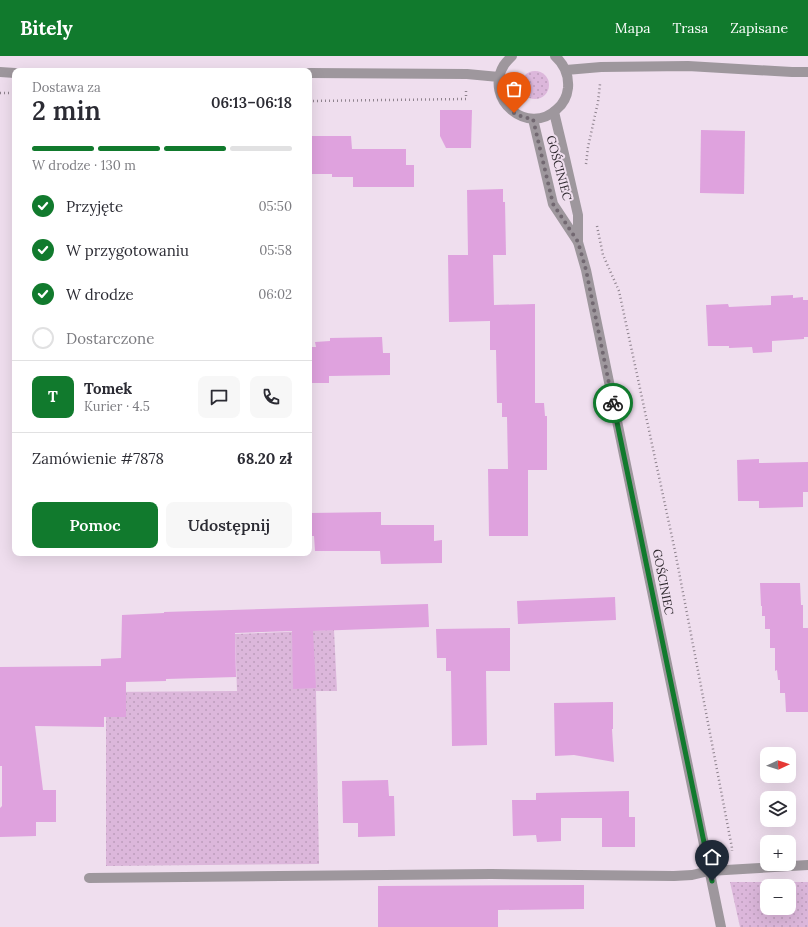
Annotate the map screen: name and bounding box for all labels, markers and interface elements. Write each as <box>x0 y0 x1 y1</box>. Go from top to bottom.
text: Bitely <box>20 16 73 40</box>
text: Mapa <box>615 19 650 37</box>
text: Trasa <box>672 19 708 37</box>
text: Zapisane <box>730 19 788 37</box>
pin <box>497 72 531 113</box>
icon: bag <box>503 78 525 100</box>
text: Dostawa za <box>32 79 101 96</box>
text: 06:13–06:18 <box>211 93 292 112</box>
text: 2 min <box>32 94 101 127</box>
street label: GOŚCINIEC <box>544 134 576 203</box>
text: W drodze · 130 m <box>32 157 136 174</box>
icon: check <box>32 195 54 217</box>
text: Przyjęte <box>66 197 123 216</box>
text: 05:50 <box>258 198 292 215</box>
icon: check <box>32 239 54 261</box>
text: W przygotowaniu <box>66 241 189 260</box>
text: 05:58 <box>259 242 292 259</box>
icon: check <box>32 283 54 305</box>
text: W drodze <box>66 285 134 304</box>
text: 06:02 <box>258 286 292 303</box>
text: Dostarczone <box>66 329 154 348</box>
button: chat <box>198 376 240 418</box>
button: phone <box>250 376 292 418</box>
text: Tomek <box>84 379 132 398</box>
courier <box>593 383 633 423</box>
text: T <box>48 387 58 406</box>
icon: bike <box>602 392 624 414</box>
text: Kurier · 4.5 <box>84 398 150 415</box>
text: Zamówienie #7878 <box>32 449 164 468</box>
text: 68.20 zł <box>237 449 292 468</box>
button: Pomoc <box>32 502 158 548</box>
button: Udostępnij <box>166 502 292 548</box>
street label: GOŚCINIEC <box>650 548 677 617</box>
north arrow <box>760 747 796 783</box>
map controls <box>760 747 796 915</box>
button: layers <box>760 791 796 827</box>
button: + <box>760 835 796 871</box>
pin <box>695 840 729 881</box>
icon: home <box>701 846 723 868</box>
button: − <box>760 879 796 915</box>

